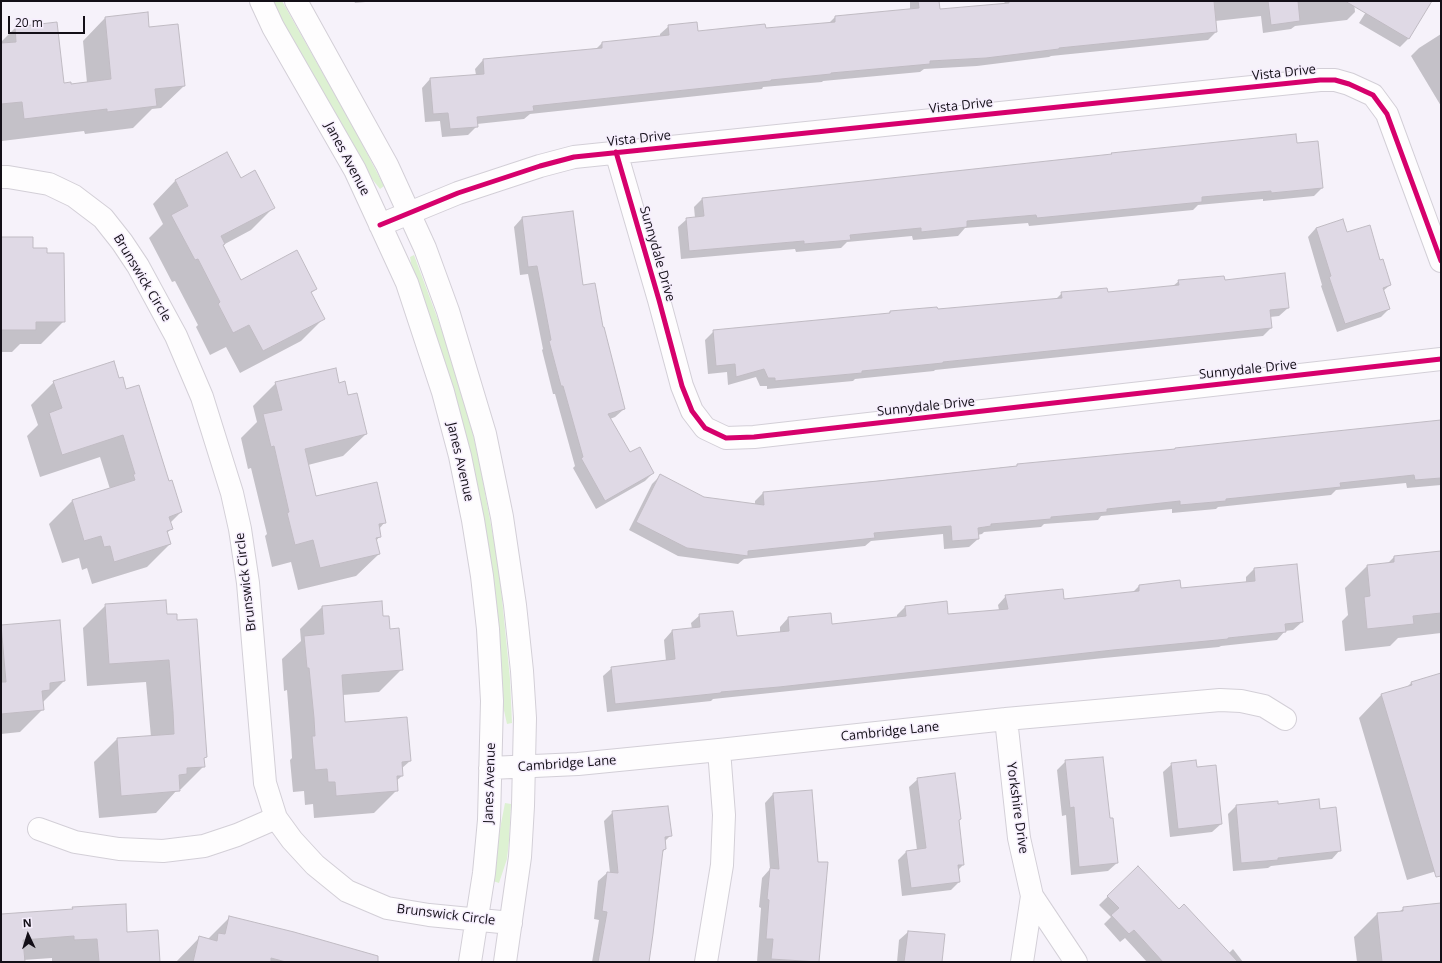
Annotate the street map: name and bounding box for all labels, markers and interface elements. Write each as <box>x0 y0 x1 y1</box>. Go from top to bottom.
scale bar <box>10 8 87 34</box>
text: 20 m <box>15 14 43 31</box>
street label: Vista Drive <box>1251 62 1317 84</box>
street label: Vista Drive <box>928 95 994 117</box>
street label: Janes Avenue <box>321 120 373 198</box>
street label: Vista Drive <box>606 128 672 150</box>
street label: Sunnydale Drive <box>636 205 678 303</box>
street label: Brunswick Circle <box>110 231 174 325</box>
street label: Sunnydale Drive <box>1198 357 1298 383</box>
street label: Sunnydale Drive <box>876 394 976 420</box>
street label: Janes Avenue <box>443 421 477 503</box>
street label: Brunswick Circle <box>232 532 260 632</box>
street label: Cambridge Lane <box>840 719 940 745</box>
street label: Janes Avenue <box>481 742 499 824</box>
street label: Cambridge Lane <box>517 753 617 775</box>
street label: Yorkshire Drive <box>1003 761 1031 855</box>
street label: Brunswick Circle <box>396 901 496 929</box>
north arrow <box>8 915 48 955</box>
text: N <box>22 915 32 930</box>

